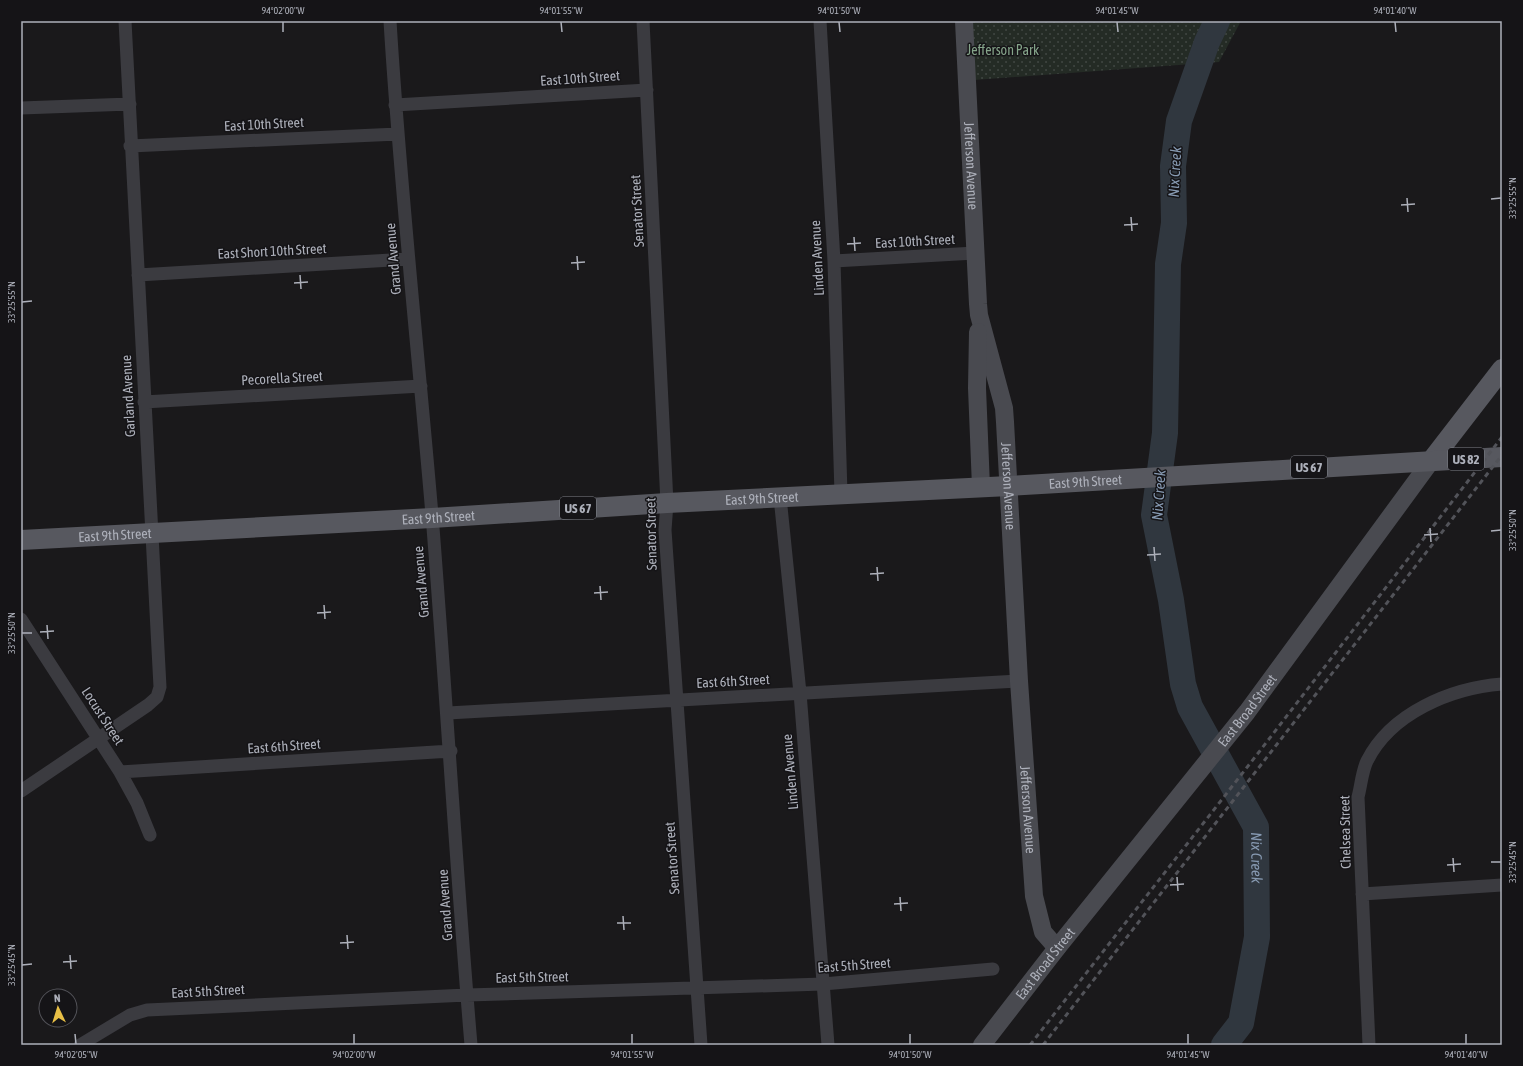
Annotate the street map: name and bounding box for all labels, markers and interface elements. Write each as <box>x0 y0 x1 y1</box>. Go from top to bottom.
text: 94°02'00"W <box>261 5 305 16</box>
text: 94°01'55"W <box>539 5 583 16</box>
text: 94°01'50"W <box>817 5 861 16</box>
text: 94°01'45"W <box>1095 5 1139 16</box>
text: 94°01'40"W <box>1373 5 1417 16</box>
park label: Jefferson Park <box>967 42 1039 58</box>
street label: East 10th Street <box>540 67 620 89</box>
street label: East 10th Street <box>224 114 304 134</box>
street label: Jefferson Avenue <box>961 121 981 210</box>
water label: Nix Creek <box>1165 146 1184 198</box>
street label: Senator Street <box>627 174 647 248</box>
text: 33°25'55"N <box>1507 177 1518 219</box>
street label: Linden Avenue <box>807 220 827 296</box>
street label: Grand Avenue <box>382 222 404 296</box>
street label: East 10th Street <box>875 231 955 251</box>
street label: East Short 10th Street <box>217 240 327 262</box>
text: 33°25'55"N <box>6 281 17 323</box>
street label: Garland Avenue <box>118 354 138 438</box>
street label: Pecorella Street <box>241 368 323 388</box>
street label: Jefferson Avenue <box>998 442 1019 531</box>
road number: US 82 <box>1448 448 1484 470</box>
road number: US 67 <box>1291 456 1327 478</box>
water label: Nix Creek <box>1148 469 1169 521</box>
street label: East 9th Street <box>1048 471 1123 492</box>
street label: East 9th Street <box>725 488 799 508</box>
road number: US 67 <box>560 497 596 519</box>
street label: Senator Street <box>642 497 660 571</box>
street label: East 9th Street <box>401 507 476 528</box>
text: 33°25'50"N <box>1507 509 1518 551</box>
street label: East 9th Street <box>78 525 152 545</box>
street label: Grand Avenue <box>410 545 432 619</box>
text: 33°25'50"N <box>6 612 17 654</box>
street label: East 6th Street <box>696 671 770 691</box>
street label: East Broad Street <box>1214 671 1280 750</box>
street label: Locust Street <box>78 684 128 748</box>
street label: Linden Avenue <box>779 734 801 810</box>
street label: East 6th Street <box>247 735 321 757</box>
street label: Jefferson Avenue <box>1017 765 1039 854</box>
street label: Chelsea Street <box>1336 795 1354 869</box>
street label: Senator Street <box>661 821 683 895</box>
water label: Nix Creek <box>1248 832 1266 884</box>
text: 33°25'45"N <box>1507 841 1518 883</box>
street label: Grand Avenue <box>435 869 455 941</box>
street label: East Broad Street <box>1012 925 1078 1003</box>
text: 33°25'45"N <box>6 944 17 986</box>
street label: East 5th Street <box>817 954 891 976</box>
street label: East 5th Street <box>495 968 569 986</box>
street label: East 5th Street <box>171 981 245 1001</box>
north arrow <box>38 988 78 1028</box>
text: N <box>54 992 61 1004</box>
text: 94°02'05"W <box>54 1049 98 1060</box>
text: 94°02'00"W <box>332 1049 376 1060</box>
text: 94°01'55"W <box>610 1049 654 1060</box>
text: 94°01'50"W <box>888 1049 932 1060</box>
text: 94°01'45"W <box>1166 1049 1210 1060</box>
text: 94°01'40"W <box>1444 1049 1488 1060</box>

